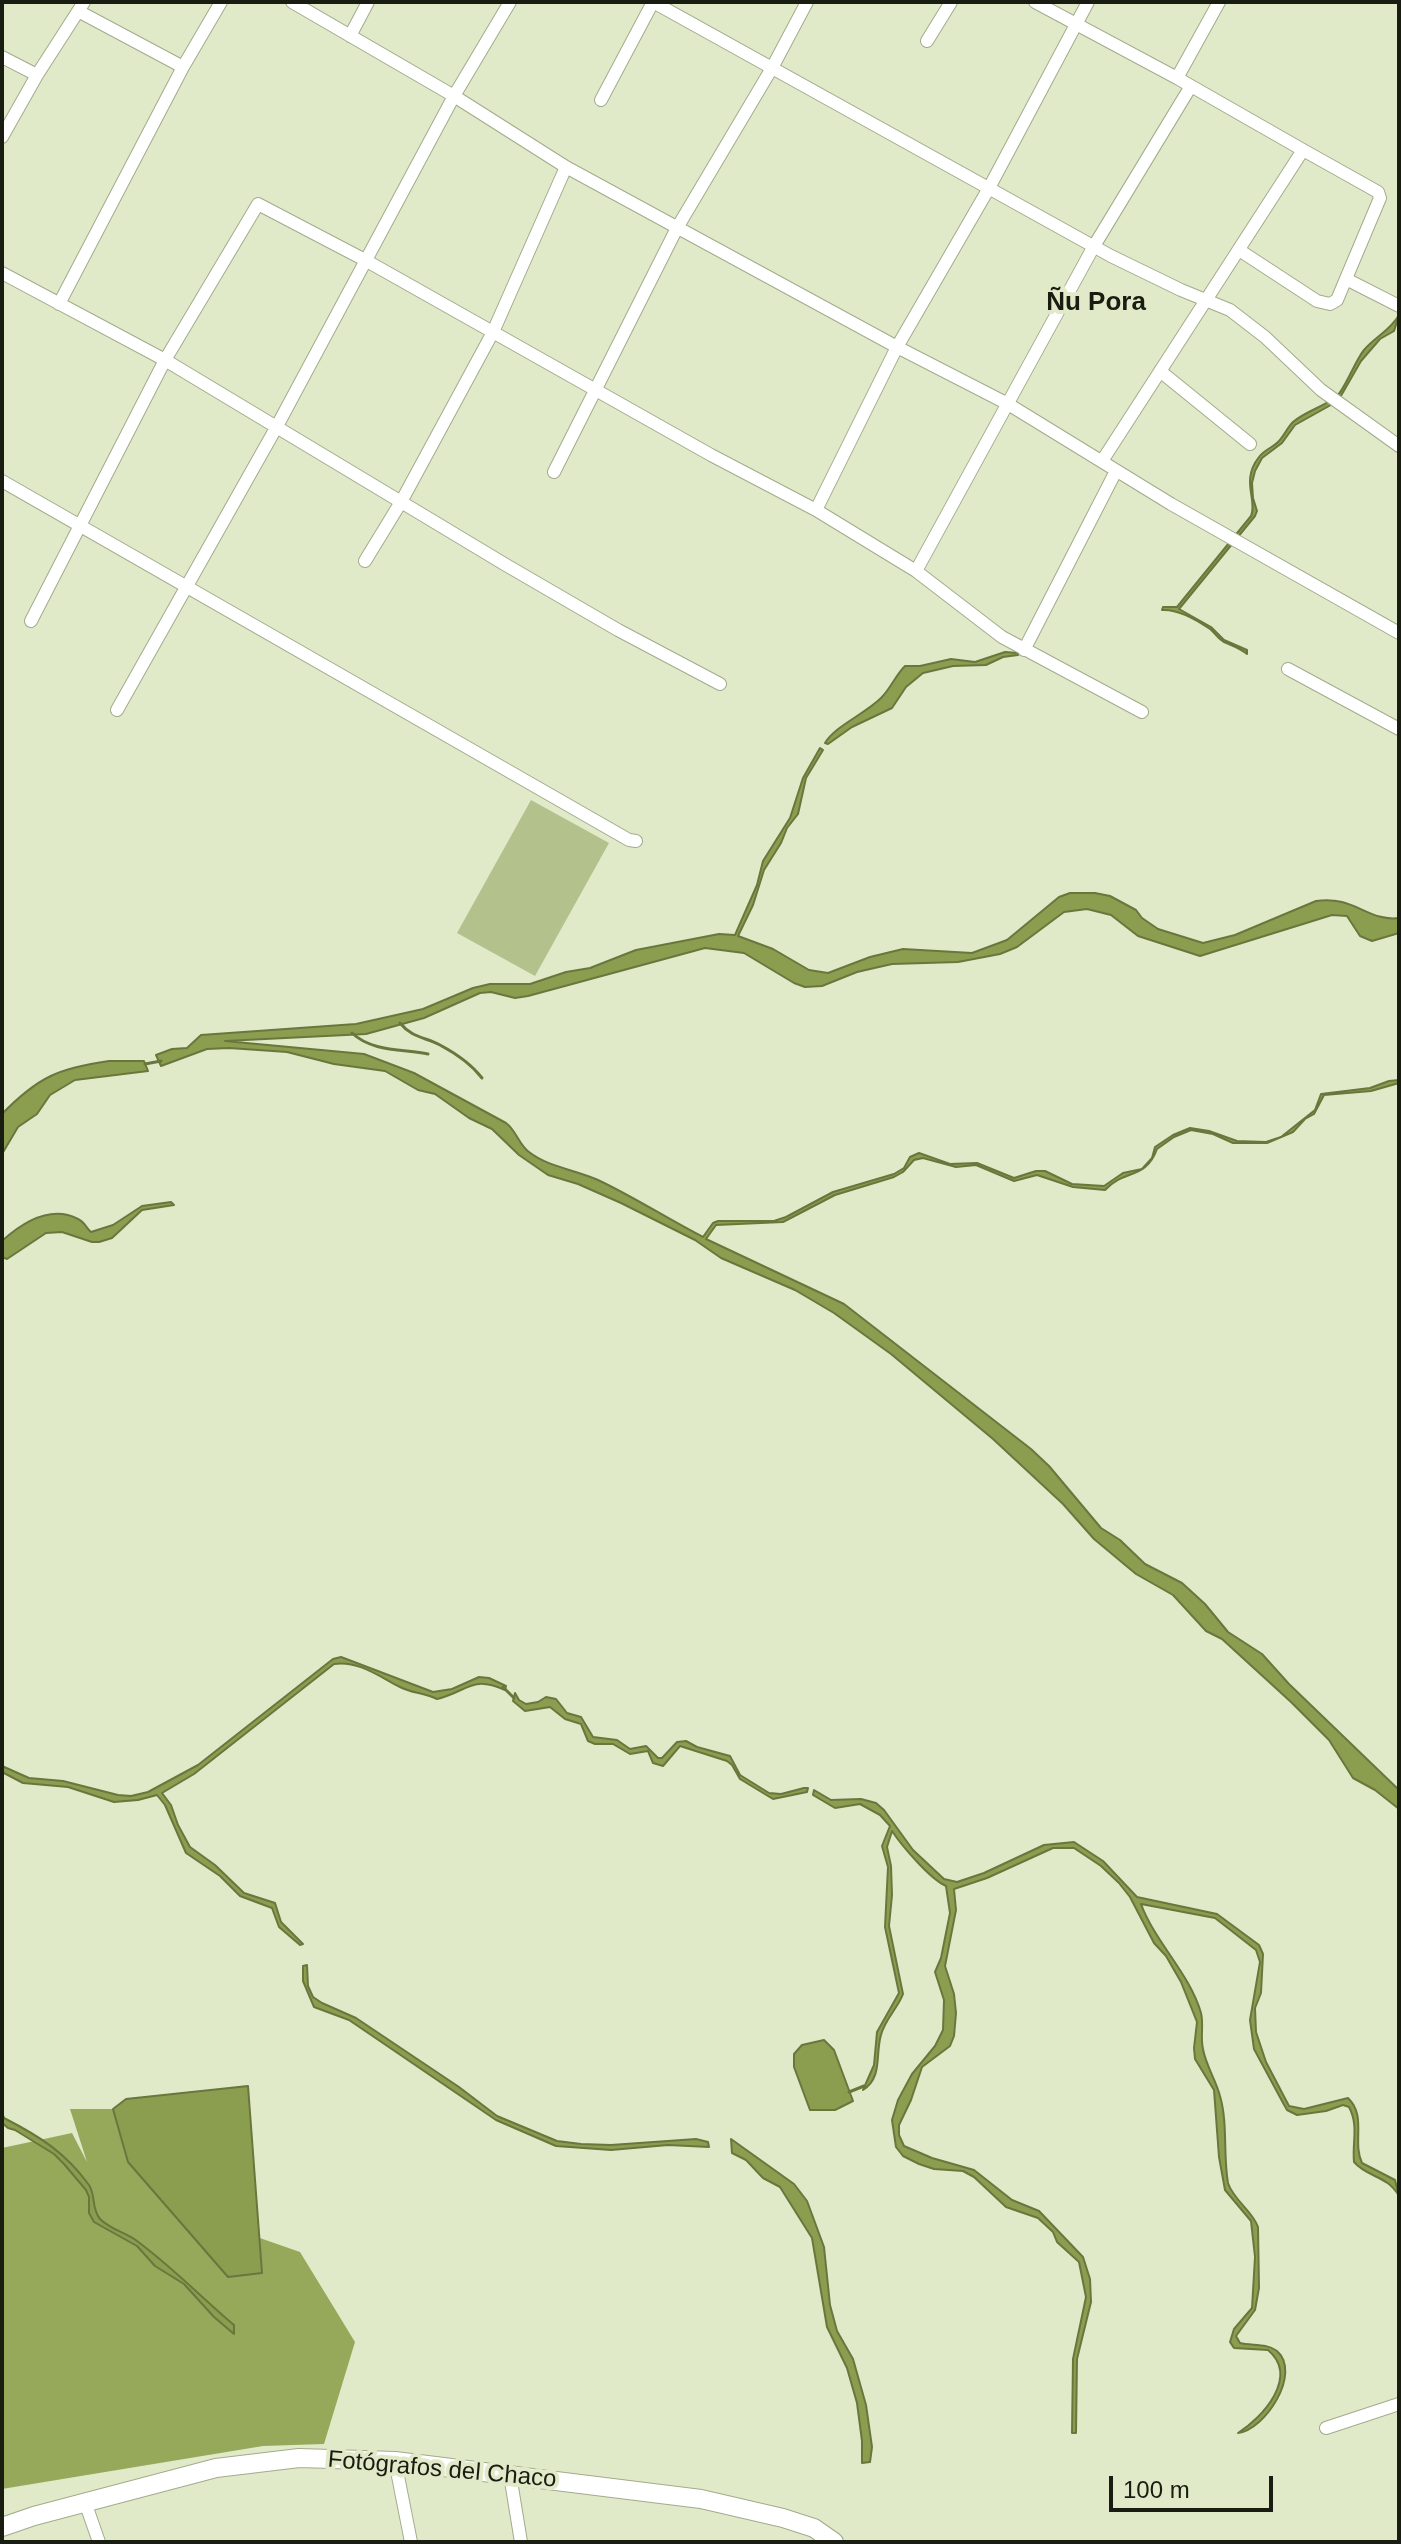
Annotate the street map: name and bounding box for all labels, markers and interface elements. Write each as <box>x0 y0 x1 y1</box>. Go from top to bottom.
district label: Ñu Pora <box>1046 287 1146 319</box>
street label: Fotógrafos del Chaco <box>326 2446 558 2494</box>
scale bar <box>1113 2460 1277 2510</box>
text: 100 m <box>1123 2476 1190 2503</box>

